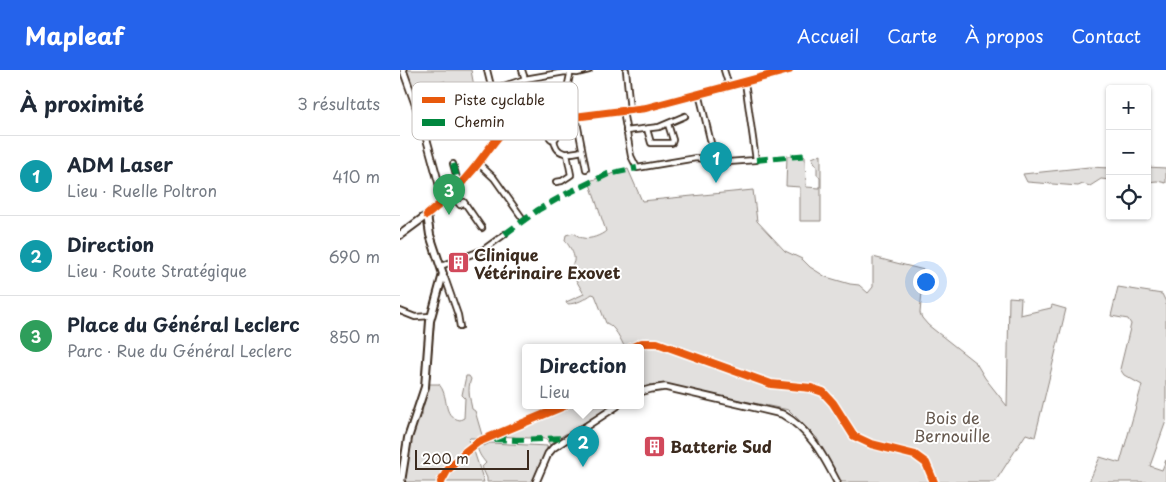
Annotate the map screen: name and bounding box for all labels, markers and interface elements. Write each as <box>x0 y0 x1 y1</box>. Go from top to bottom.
text: Mapleaf <box>25 17 124 53</box>
text: Accueil <box>797 22 859 49</box>
text: Carte <box>887 22 937 49</box>
text: À propos <box>965 22 1043 49</box>
text: Contact <box>1071 22 1141 49</box>
legend <box>412 82 578 140</box>
map controls <box>1106 85 1151 220</box>
button: + <box>1106 85 1151 130</box>
text: À proximité <box>20 87 144 119</box>
text: Piste cyclable <box>454 89 545 110</box>
text: 3 résultats <box>297 91 380 115</box>
text: Chemin <box>454 111 505 132</box>
button: − <box>1106 130 1151 175</box>
pin: 1 <box>700 142 732 183</box>
text: ADM Laser <box>67 150 173 178</box>
text: 1 <box>32 164 40 188</box>
text: 410 m <box>332 164 380 188</box>
pin: 3 <box>433 174 465 215</box>
button: locate <box>1106 175 1151 220</box>
text: Lieu · Ruelle Poltron <box>67 178 217 202</box>
text: Direction <box>67 230 154 258</box>
place label: Clinique Vétérinaire Exovet <box>474 242 621 284</box>
text: 2 <box>30 244 42 268</box>
text: 690 m <box>329 244 380 268</box>
building icon: Clinique Vétérinaire Exovet <box>446 251 470 275</box>
text: Lieu · Route Stratégique <box>67 258 247 282</box>
your location <box>913 269 939 295</box>
text: Place du Général Leclerc <box>67 310 300 338</box>
text: 3 <box>31 324 41 348</box>
text: 850 m <box>329 324 380 348</box>
text: Parc · Rue du Général Leclerc <box>67 338 292 362</box>
popup <box>522 344 644 409</box>
text: Direction <box>539 351 627 379</box>
text: Lieu <box>539 379 570 403</box>
park label: Bois de Bernouille <box>914 405 991 447</box>
pin: 2 <box>567 426 599 467</box>
building icon: Batterie Sud <box>642 434 666 458</box>
place label: Batterie Sud <box>670 434 772 458</box>
scale bar <box>415 447 529 470</box>
text: 200 m <box>422 448 469 469</box>

